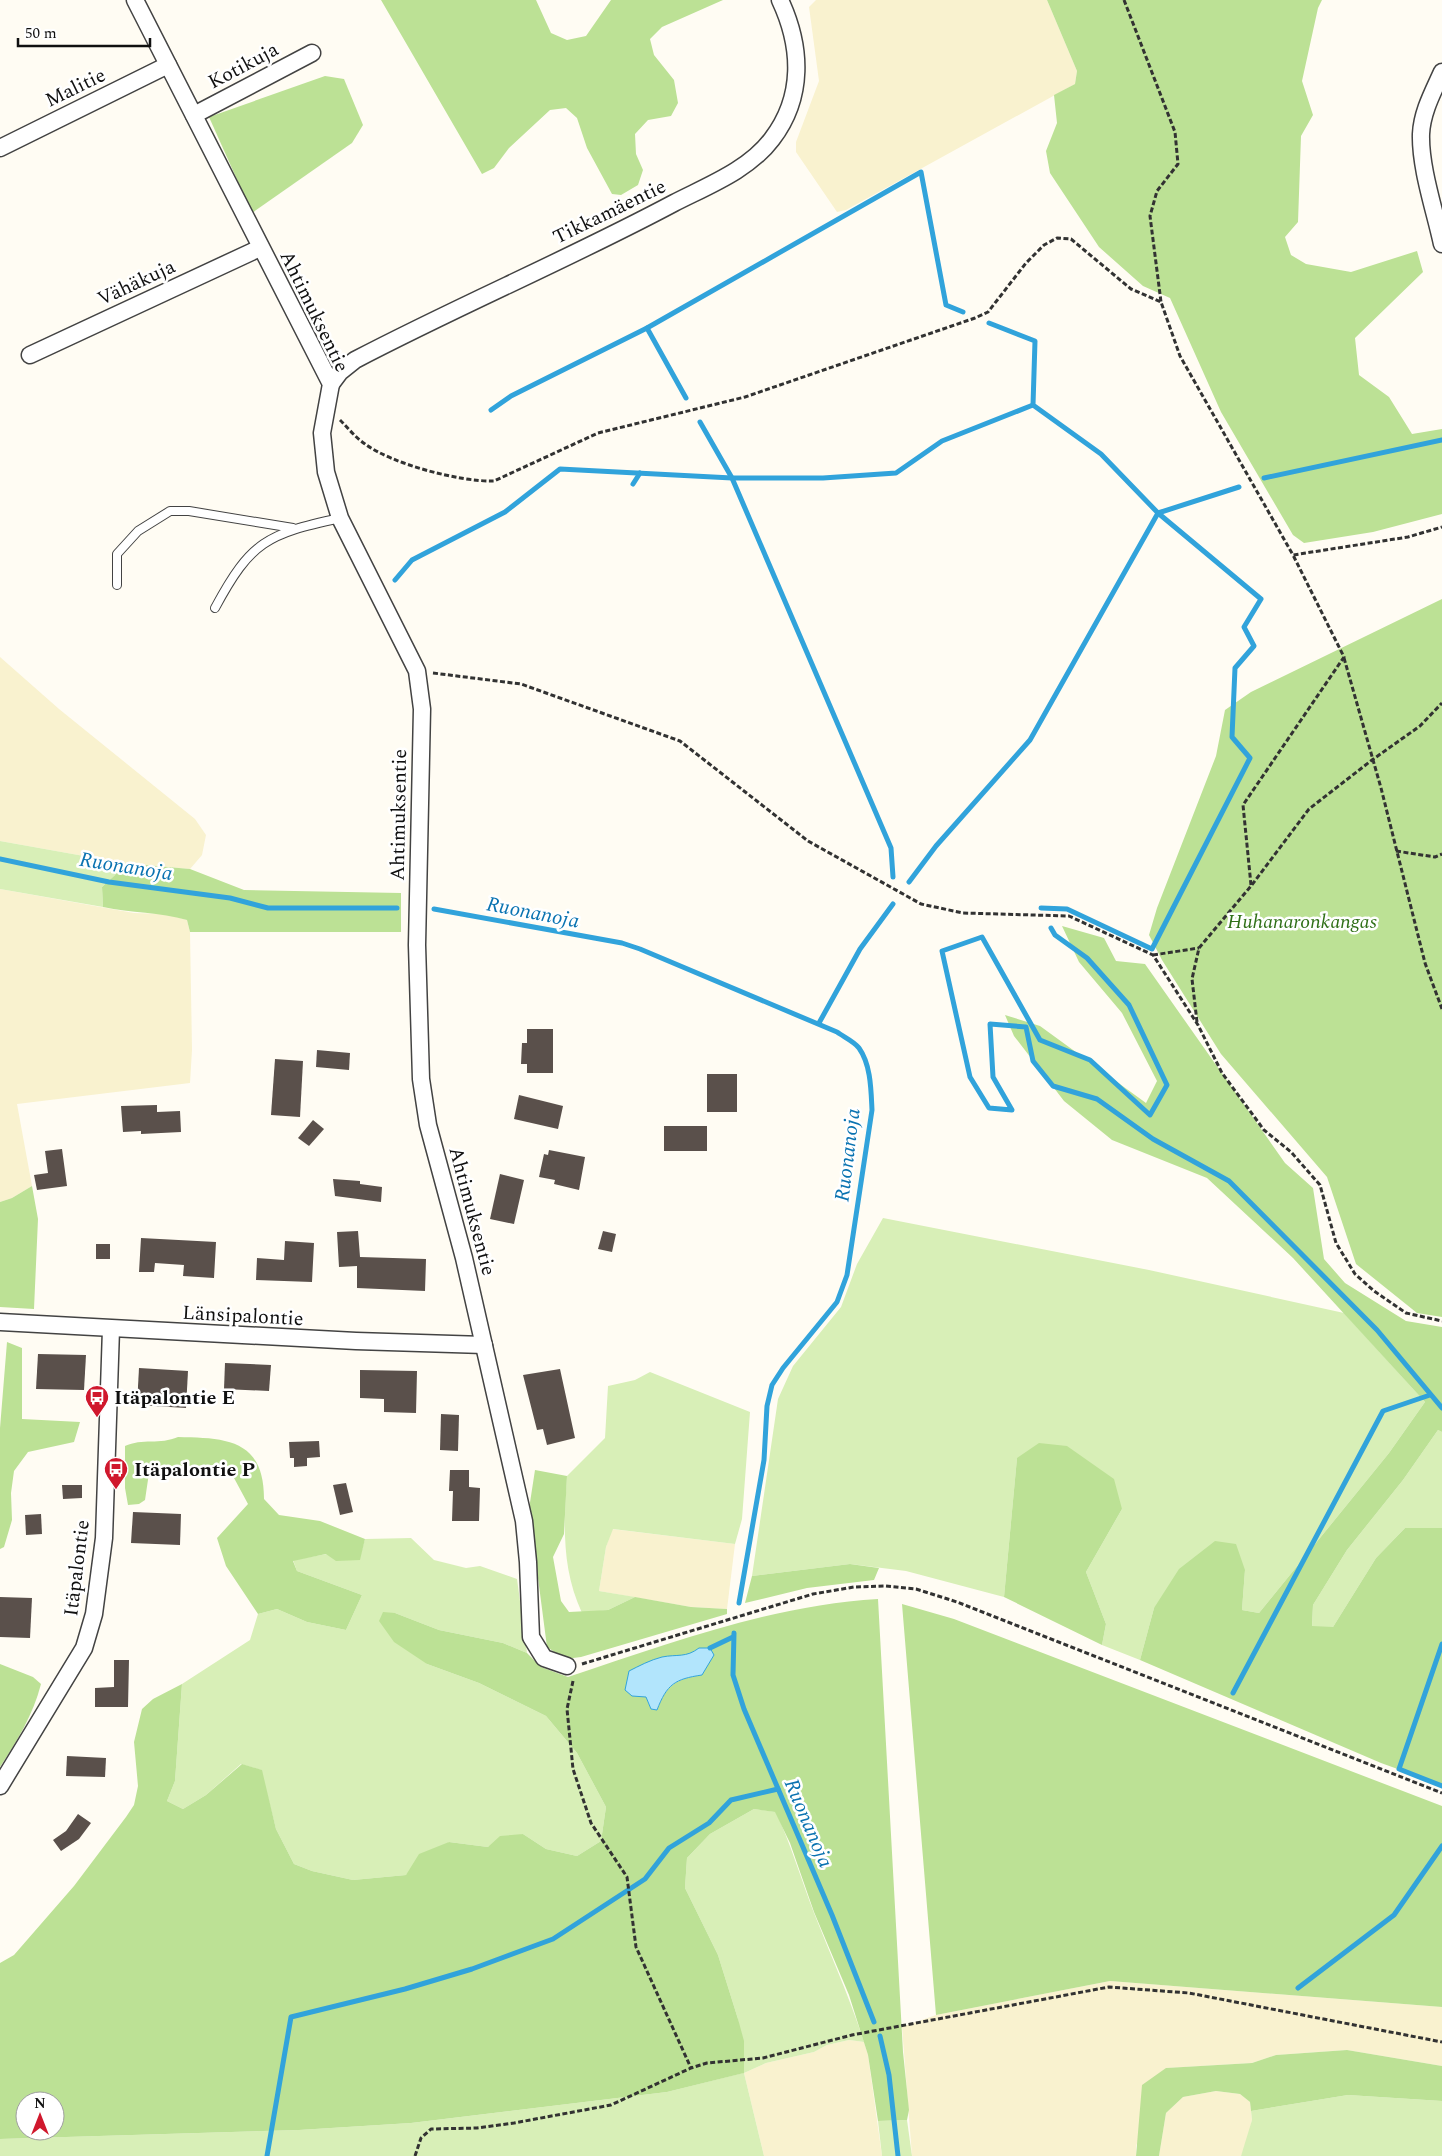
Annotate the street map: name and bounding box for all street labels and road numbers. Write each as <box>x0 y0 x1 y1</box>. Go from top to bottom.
street label: Kotikuja <box>203 35 284 97</box>
street label: Malitie <box>40 60 111 115</box>
street label: Tikkamäentie <box>548 172 671 252</box>
street label: Ahtimuksentie <box>272 246 357 377</box>
street label: Vähäkuja <box>92 252 181 314</box>
street label: Ahtimuksentie <box>383 749 415 881</box>
street label: Ahtimuksentie <box>440 1144 504 1279</box>
street label: Länsipalontie <box>182 1298 304 1334</box>
street label: Itäpalontie <box>56 1518 98 1618</box>

